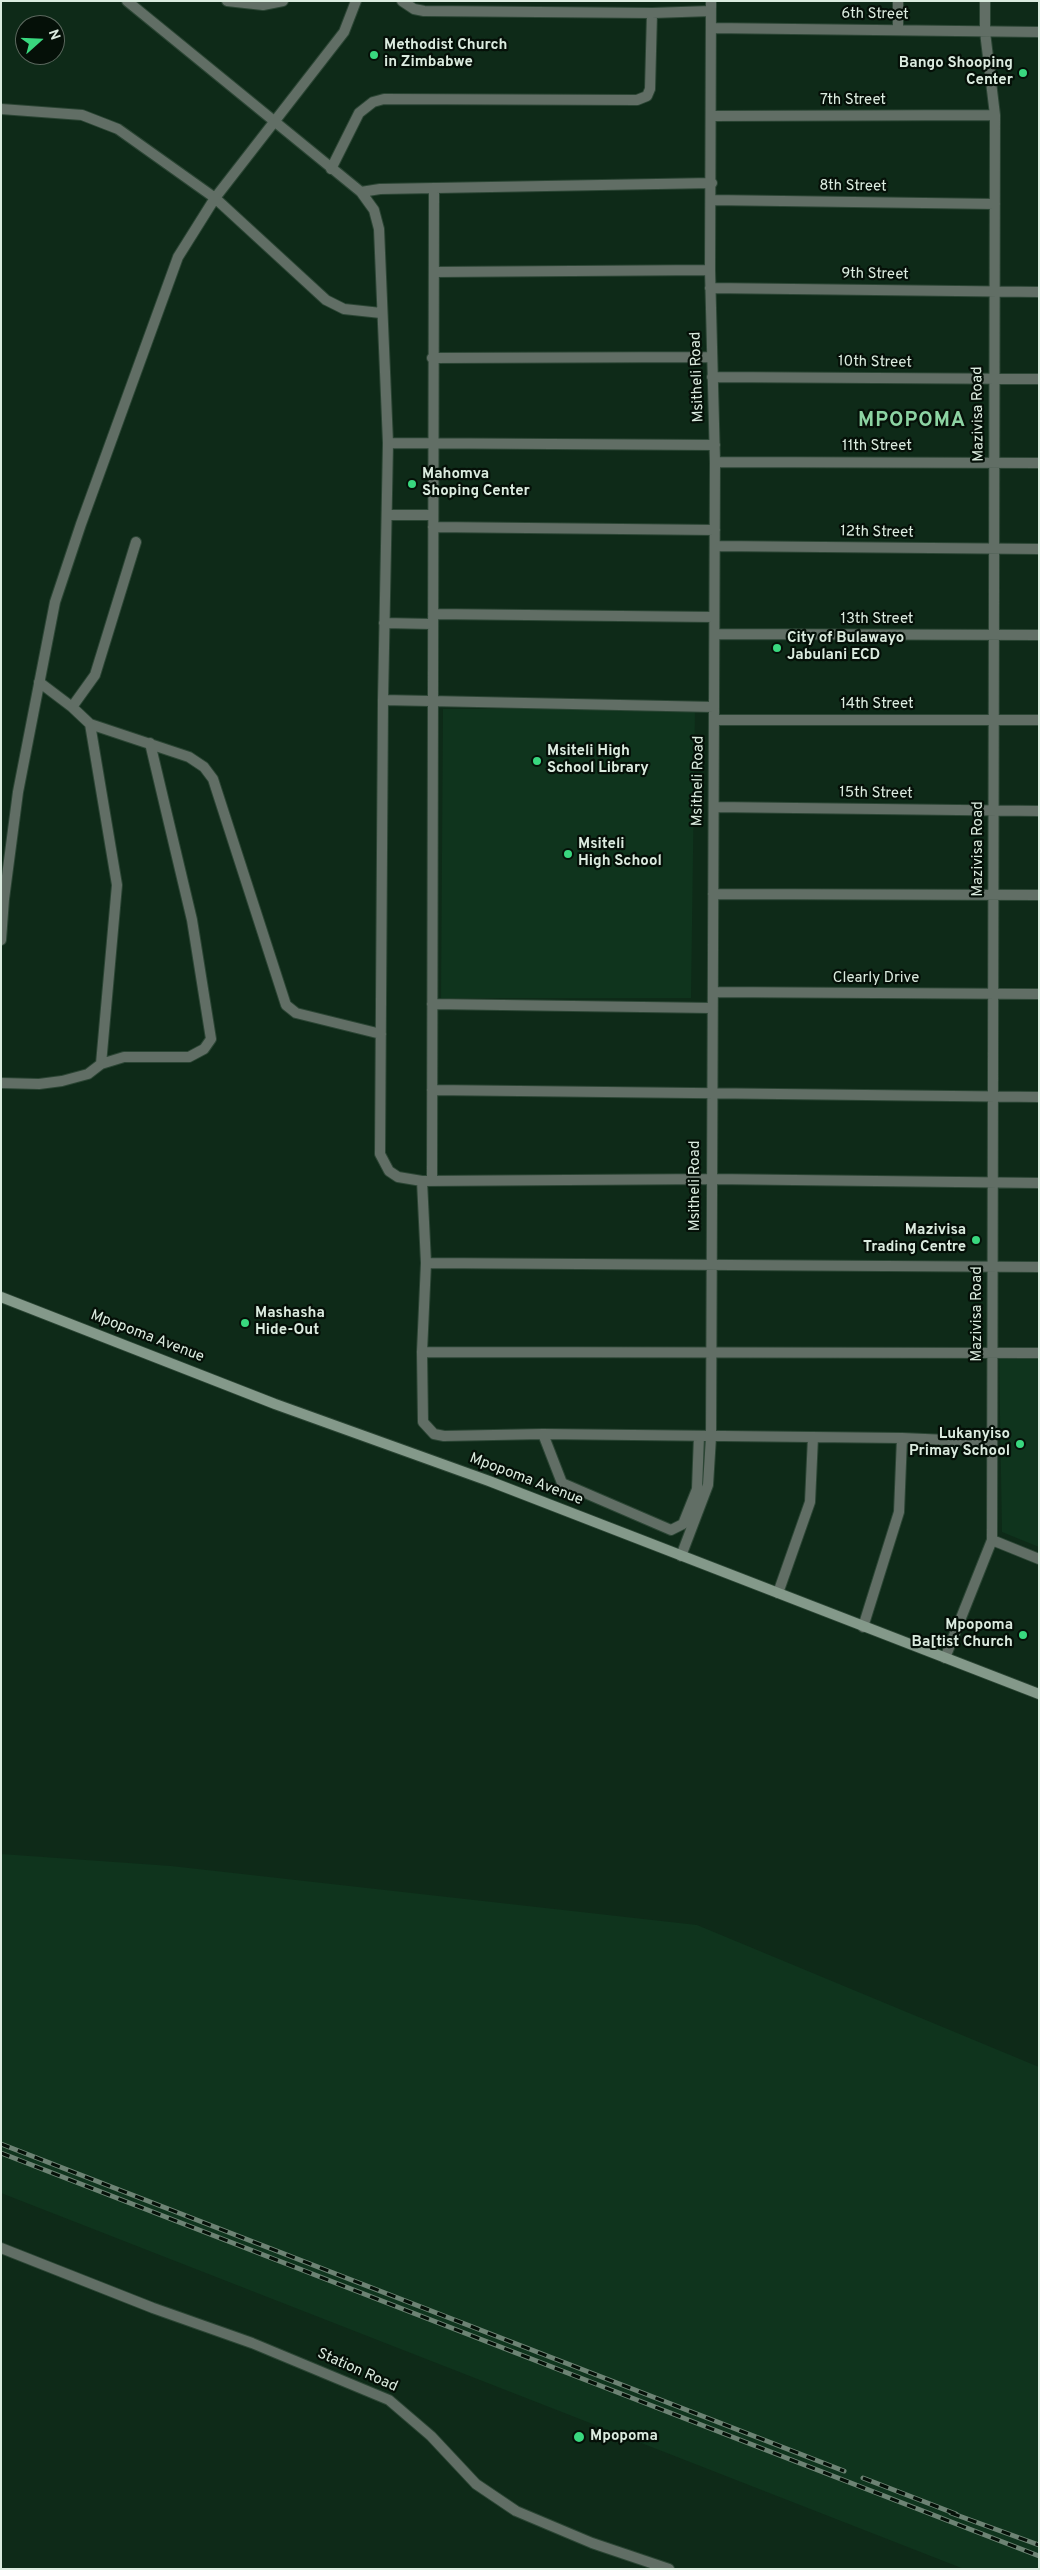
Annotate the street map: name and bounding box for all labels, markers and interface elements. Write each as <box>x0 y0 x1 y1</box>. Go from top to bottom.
street label: 6th Street <box>841 5 909 25</box>
north arrow <box>15 15 65 65</box>
text: N <box>44 27 63 43</box>
place label: Methodist Church in Zimbabwe <box>384 37 507 72</box>
marker: Methodist Church in Zimbabwe <box>368 49 380 61</box>
place label: Bango Shooping Center <box>899 55 1013 90</box>
marker: Bango Shooping Center <box>1017 67 1029 79</box>
street label: 7th Street <box>820 92 886 110</box>
street label: 8th Street <box>819 177 887 197</box>
street label: 9th Street <box>841 265 909 285</box>
street label: Msitheli Road <box>687 331 709 423</box>
street label: 10th Street <box>838 353 912 373</box>
street label: Mazivisa Road <box>969 366 989 462</box>
district label: MPOPOMA <box>857 410 967 434</box>
street label: 11th Street <box>842 438 912 456</box>
place label: Mahomva Shoping Center <box>422 466 530 501</box>
marker: Mahomva Shoping Center <box>406 478 418 490</box>
street label: 12th Street <box>840 523 914 543</box>
street label: 13th Street <box>841 611 913 629</box>
place label: City of Bulawayo Jabulani ECD <box>787 630 904 665</box>
marker: City of Bulawayo Jabulani ECD <box>771 642 783 654</box>
street label: 14th Street <box>840 696 914 714</box>
street label: Msitheli Road <box>689 735 709 827</box>
place label: Msiteli High School Library <box>547 743 649 778</box>
marker: Msiteli High School Library <box>531 755 543 767</box>
street label: 15th Street <box>839 784 913 804</box>
street label: Mazivisa Road <box>970 801 988 897</box>
place label: Msiteli High School <box>578 836 662 871</box>
marker: Msiteli High School <box>562 848 574 860</box>
street label: Clearly Drive <box>833 970 919 988</box>
street label: Msitheli Road <box>687 1141 705 1231</box>
place label: Mazivisa Trading Centre <box>863 1222 966 1257</box>
marker: Mazivisa Trading Centre <box>970 1234 982 1246</box>
street label: Mazivisa Road <box>969 1266 987 1362</box>
place label: Mashasha Hide-Out <box>255 1305 325 1340</box>
street label: Mpopoma Avenue <box>88 1307 206 1367</box>
marker: Mashasha Hide-Out <box>239 1317 251 1329</box>
place label: Lukanyiso Primay School <box>909 1426 1010 1461</box>
marker: Lukanyiso Primay School <box>1014 1438 1026 1450</box>
street label: Mpopoma Avenue <box>467 1450 585 1510</box>
place label: Mpopoma Ba[tist Church <box>911 1617 1013 1652</box>
marker: Mpopoma Ba[tist Church <box>1017 1629 1029 1641</box>
street label: Station Road <box>314 2345 400 2397</box>
place label: Mpopoma <box>590 2428 658 2446</box>
marker: Mpopoma <box>572 2430 586 2444</box>

